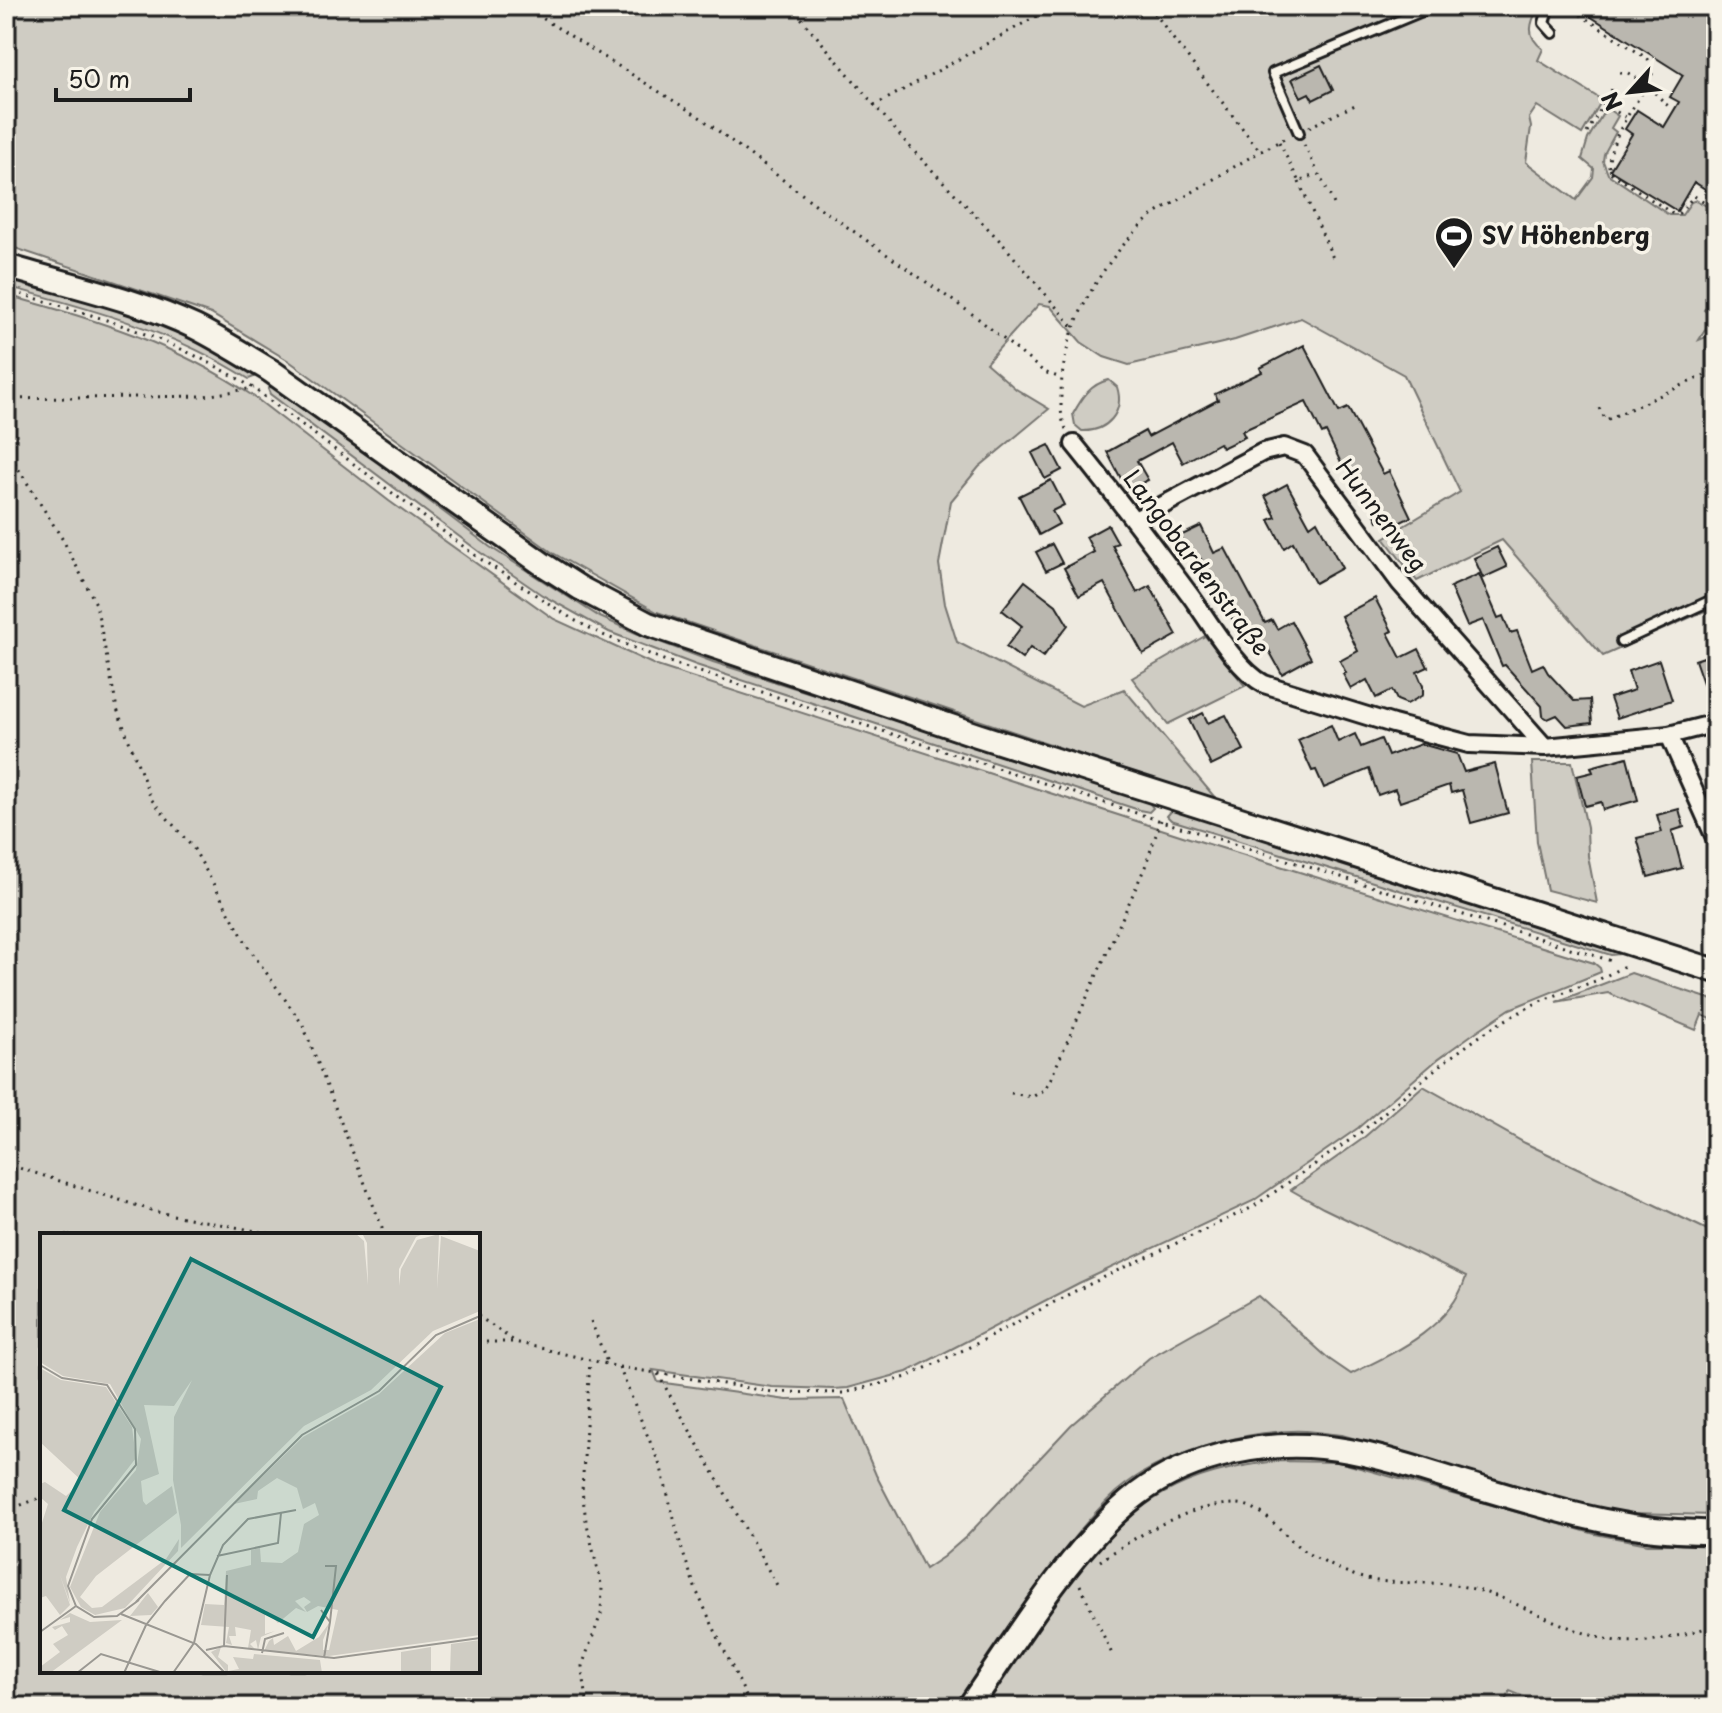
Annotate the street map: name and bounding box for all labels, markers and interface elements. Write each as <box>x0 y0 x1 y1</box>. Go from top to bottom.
scale bar <box>56 52 190 102</box>
north arrow <box>1590 52 1670 132</box>
text: 50 m <box>68 60 130 96</box>
text: N <box>1592 87 1630 117</box>
sports icon: SV Höhenberg <box>1433 215 1475 270</box>
place label: SV Höhenberg <box>1482 216 1650 252</box>
street label: Hunnenweg <box>1328 450 1437 579</box>
street label: Langobardenstraße <box>1115 461 1280 663</box>
inset map <box>40 1233 480 1673</box>

